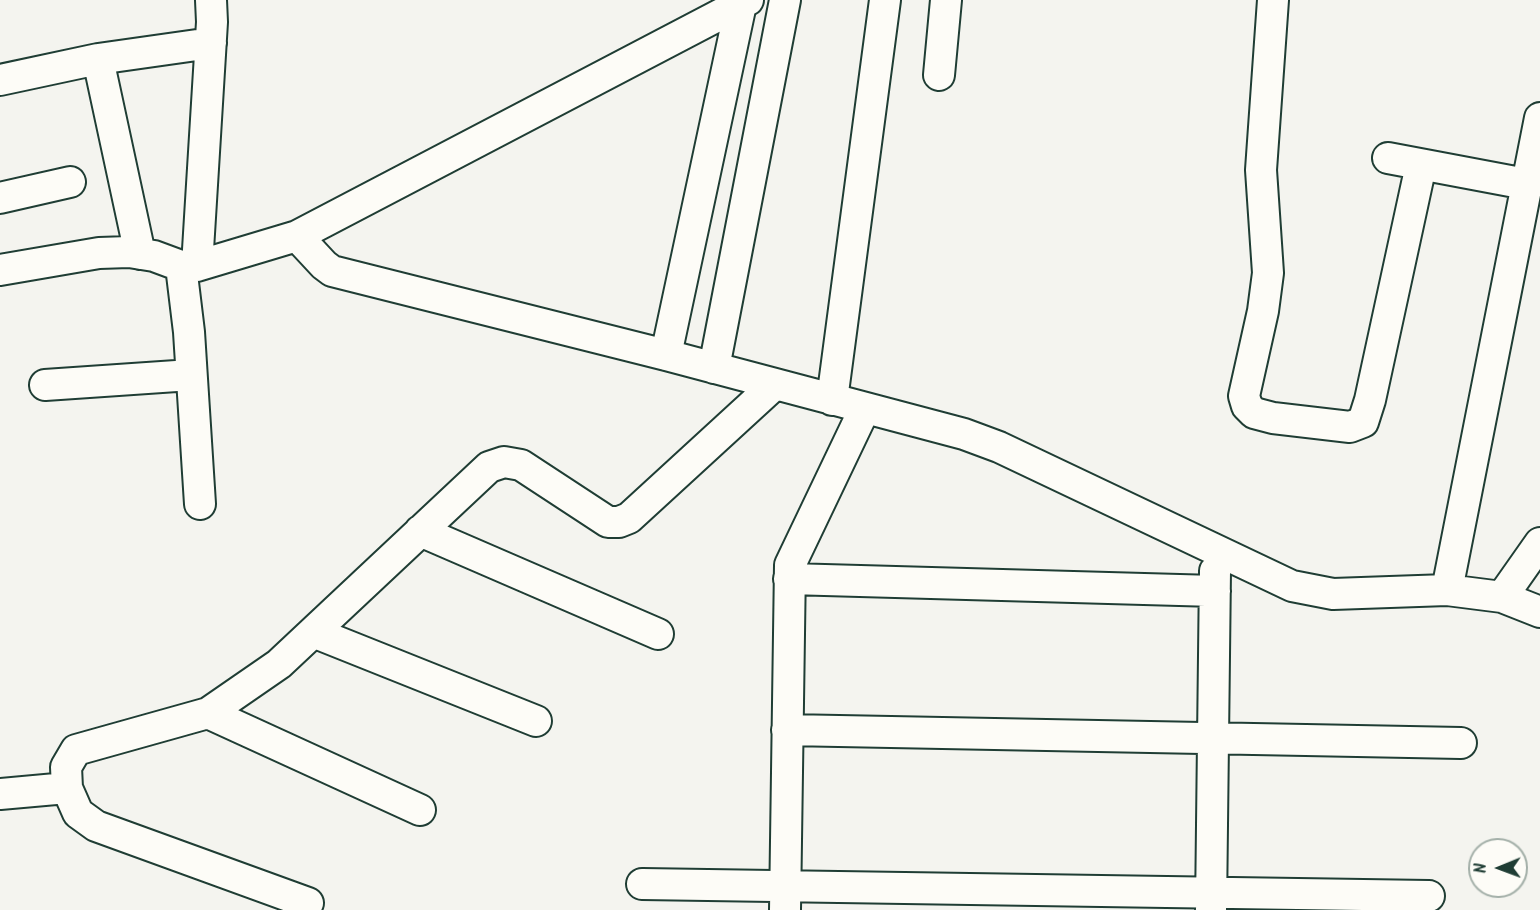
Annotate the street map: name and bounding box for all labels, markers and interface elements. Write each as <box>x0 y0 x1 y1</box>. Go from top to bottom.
north arrow <box>1468 838 1528 898</box>
text: N <box>1469 863 1494 874</box>

